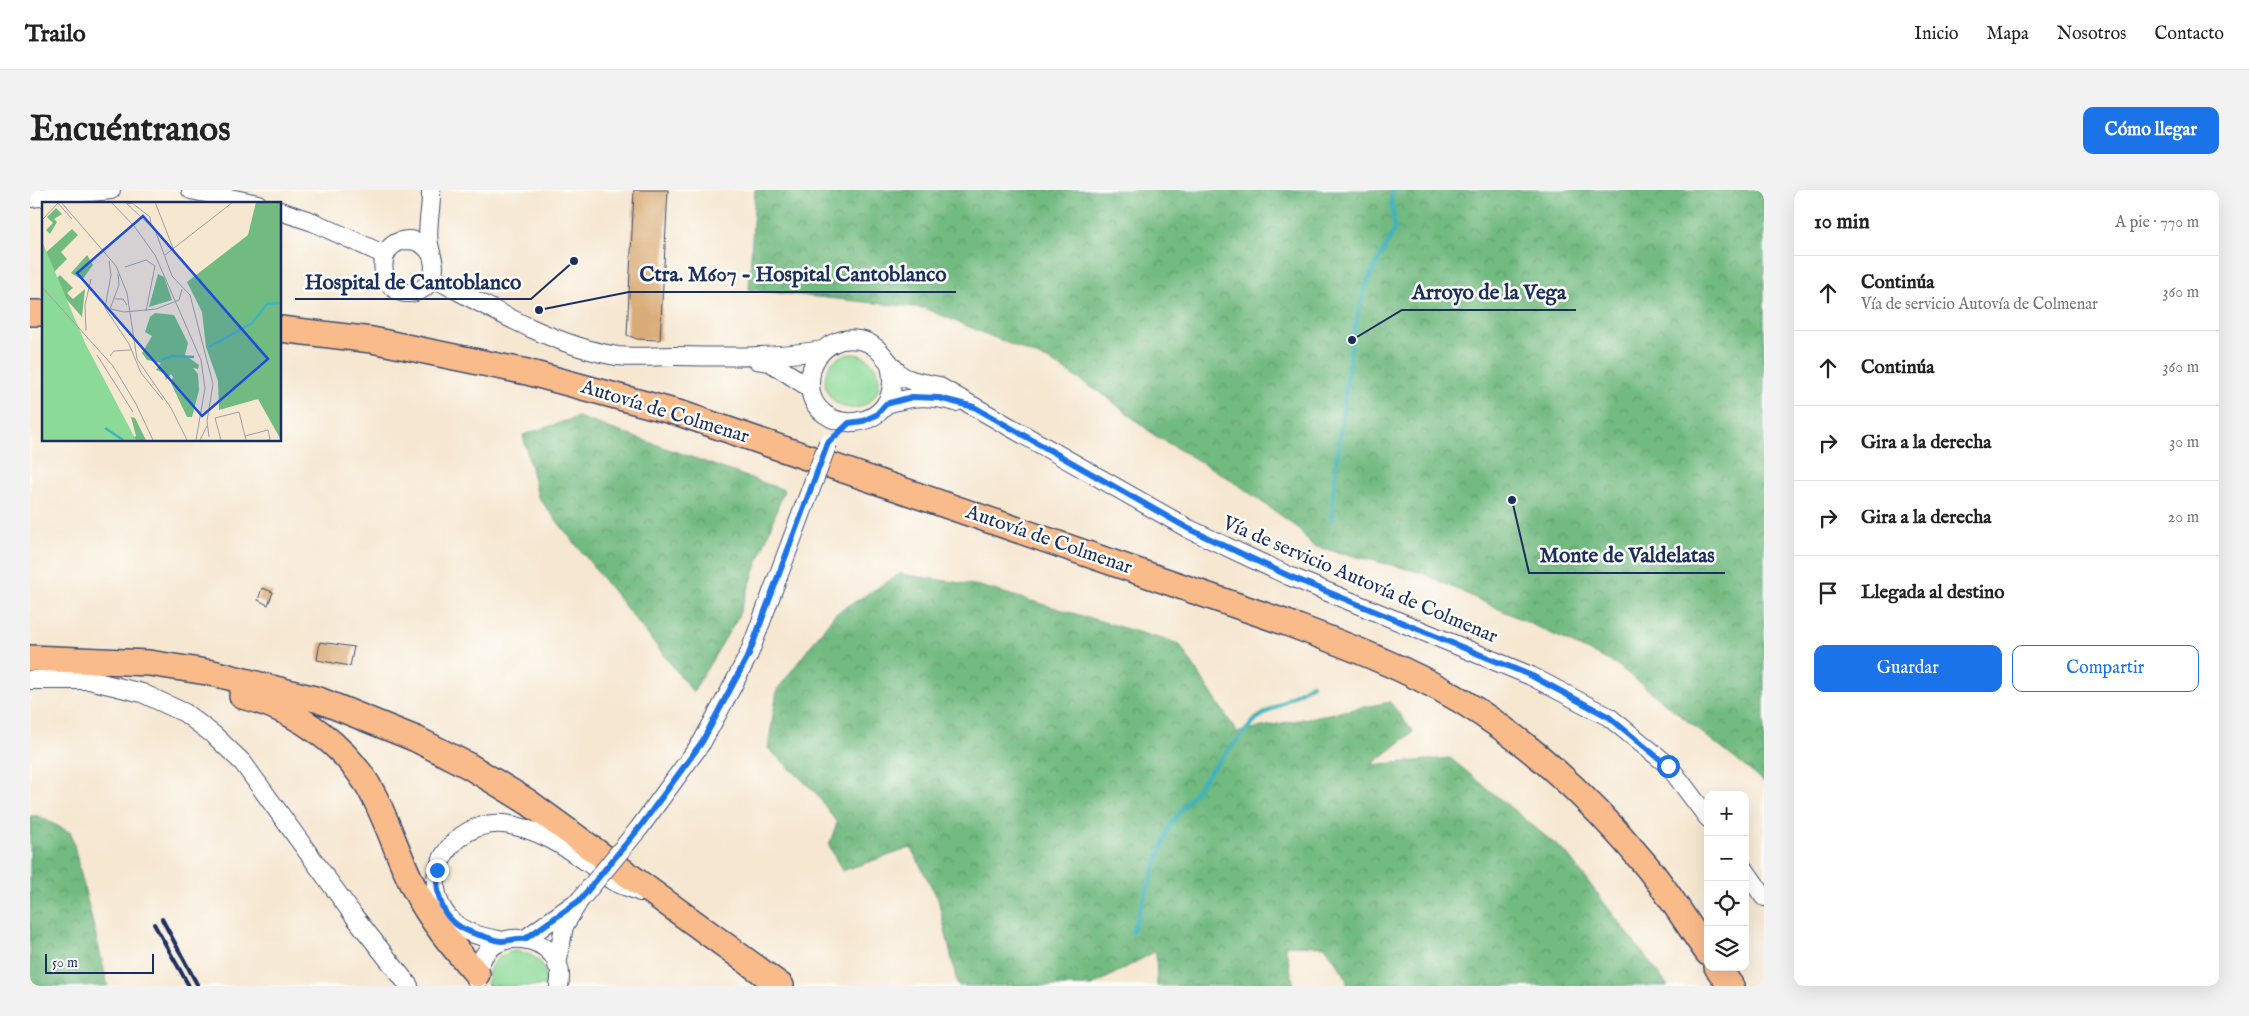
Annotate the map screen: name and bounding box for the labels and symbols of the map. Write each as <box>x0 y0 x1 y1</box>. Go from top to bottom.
inset map <box>42 202 281 441</box>
callout: Ctra. M607 - Hospital Cantoblanco <box>629 256 956 292</box>
text: Ctra. M607 - Hospital Cantoblanco <box>639 262 947 289</box>
callout: Hospital de Cantoblanco <box>295 263 531 299</box>
text: Hospital de Cantoblanco <box>305 270 522 297</box>
callout: Arroyo de la Vega <box>1402 274 1576 310</box>
text: Arroyo de la Vega <box>1411 280 1567 307</box>
street label: Autovía de Colmenar <box>577 374 753 450</box>
street label: Autovía de Colmenar <box>962 499 1136 580</box>
street label: Vía de servicio Autovía de Colmenar <box>1218 510 1502 650</box>
callout: Monte de Valdelatas <box>1529 537 1725 573</box>
text: Monte de Valdelatas <box>1539 543 1715 570</box>
route start <box>1657 755 1680 778</box>
route end <box>426 859 449 882</box>
scale bar <box>45 951 154 974</box>

